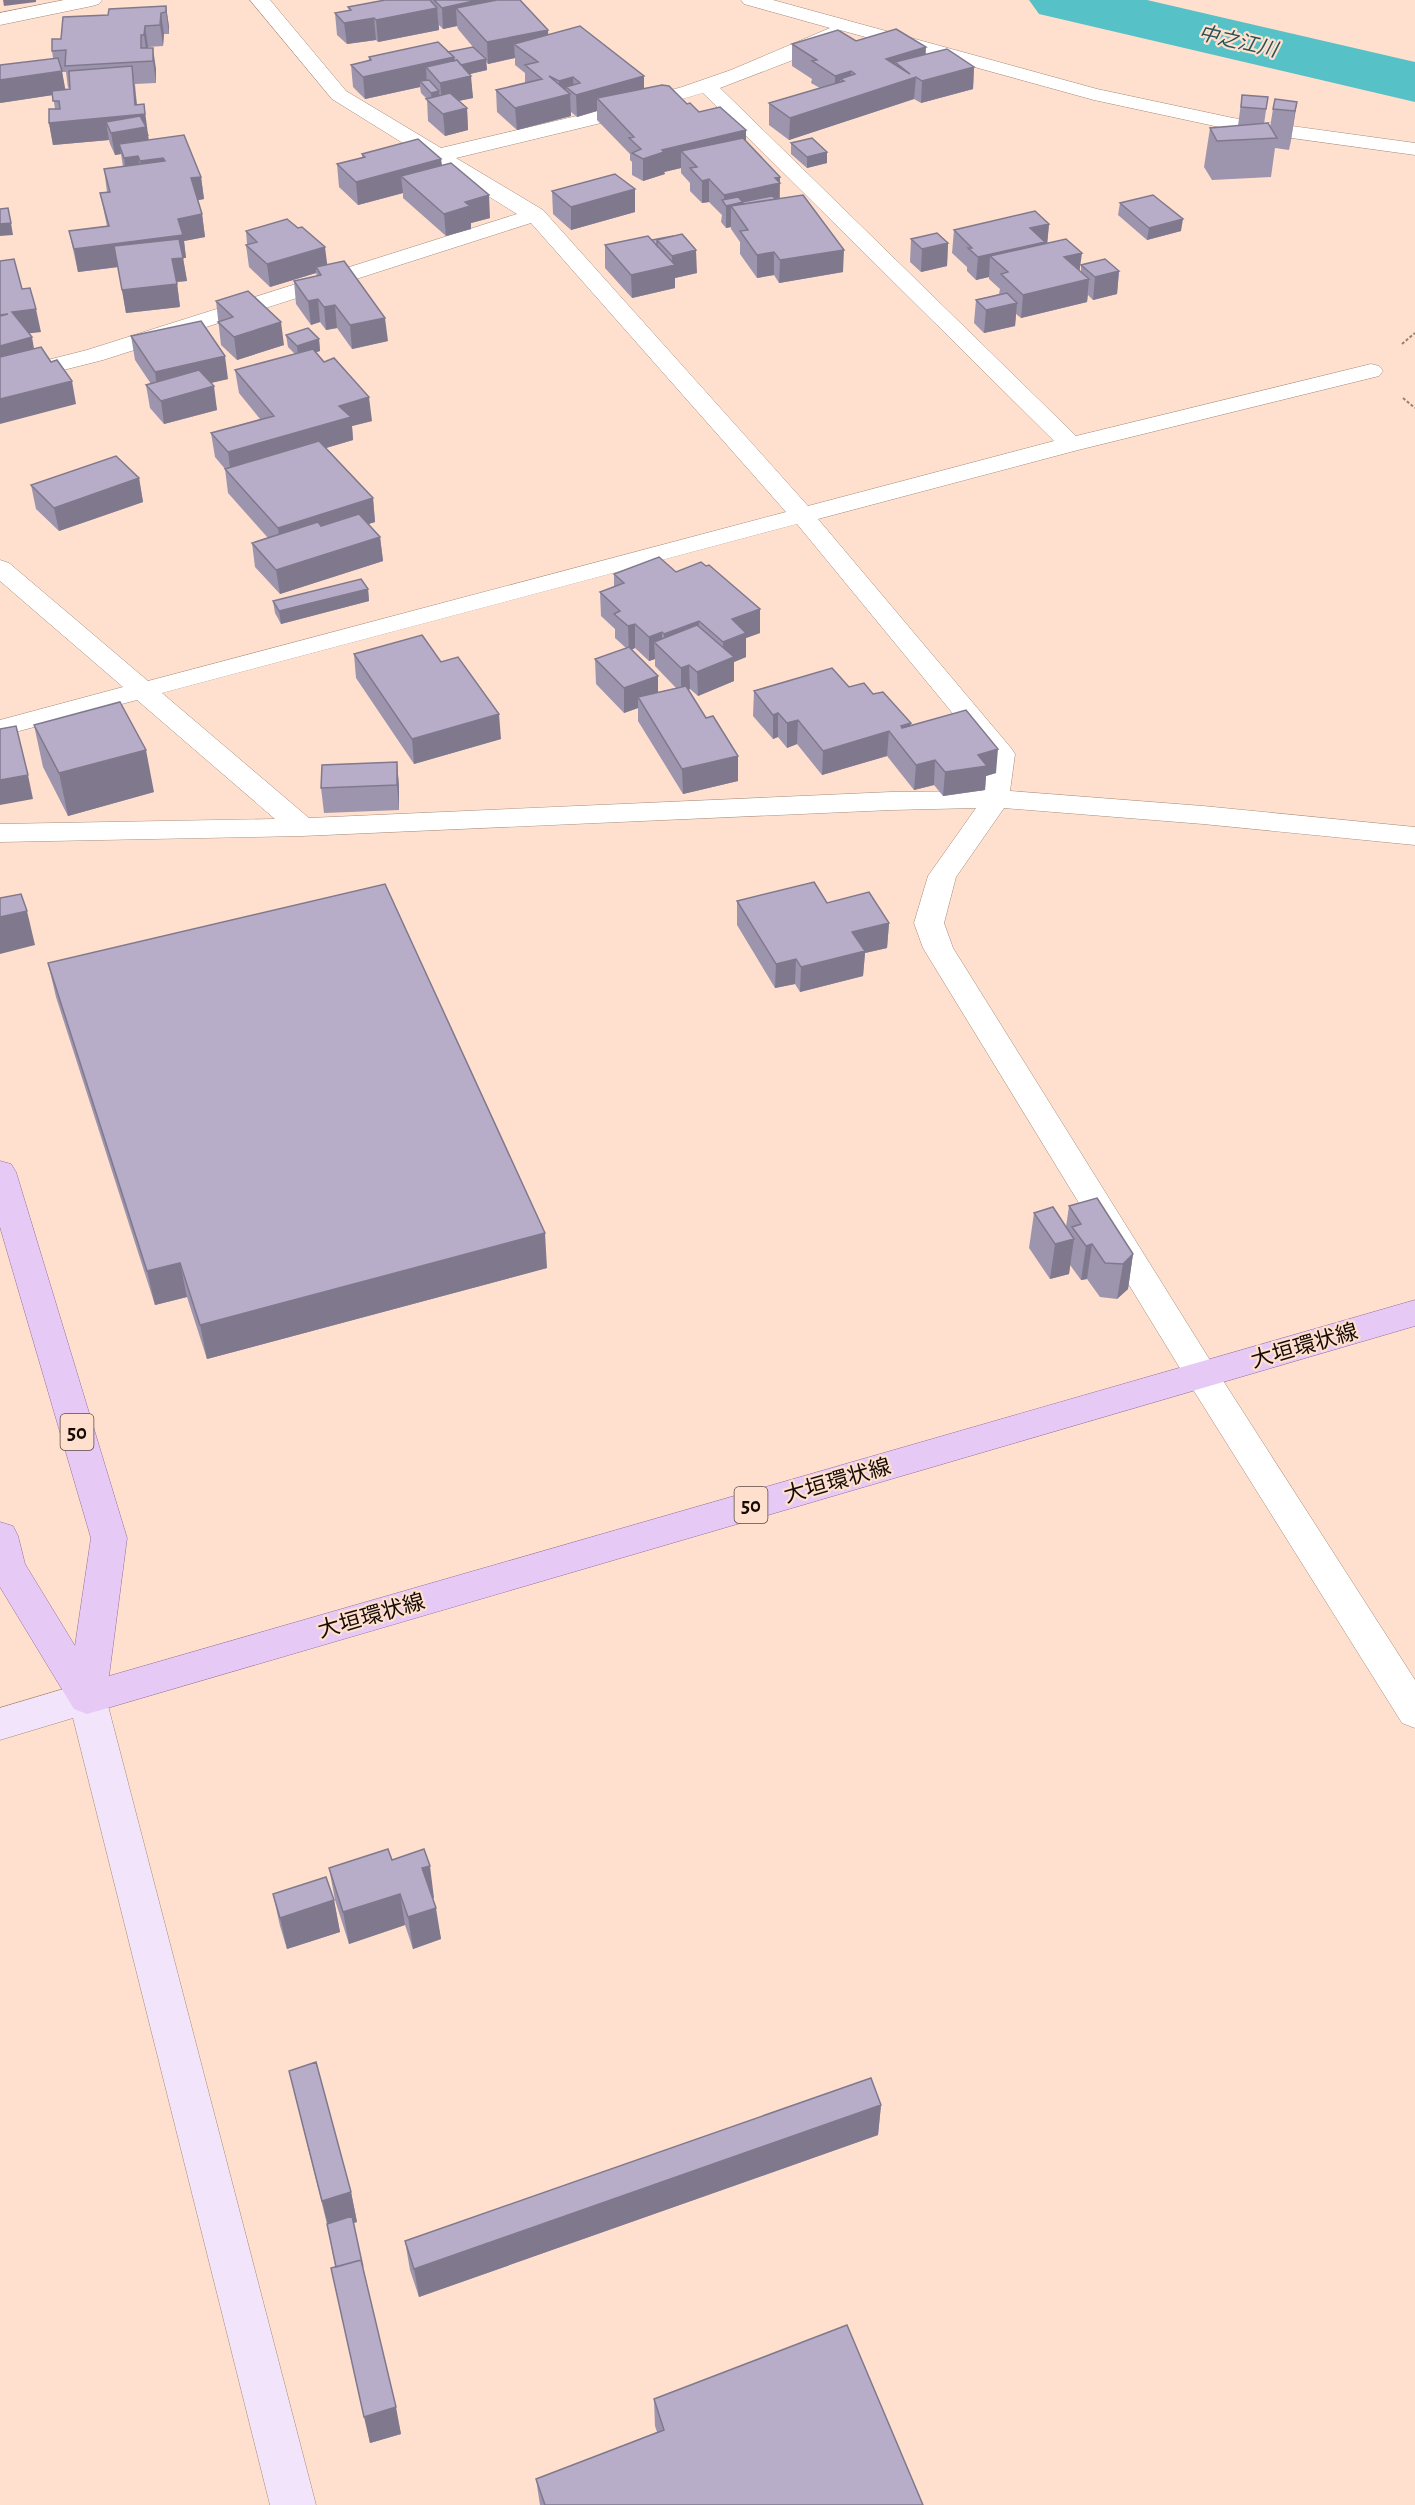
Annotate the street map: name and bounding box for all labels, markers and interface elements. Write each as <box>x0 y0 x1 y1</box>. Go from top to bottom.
water label: 中之江川 <box>1197 22 1281 61</box>
street label: 大垣環状線 <box>1248 1319 1360 1372</box>
road number: 50 <box>60 1414 94 1450</box>
street label: 大垣環状線 <box>781 1454 893 1507</box>
road number: 50 <box>734 1487 768 1523</box>
street label: 大垣環状線 <box>315 1589 427 1642</box>

